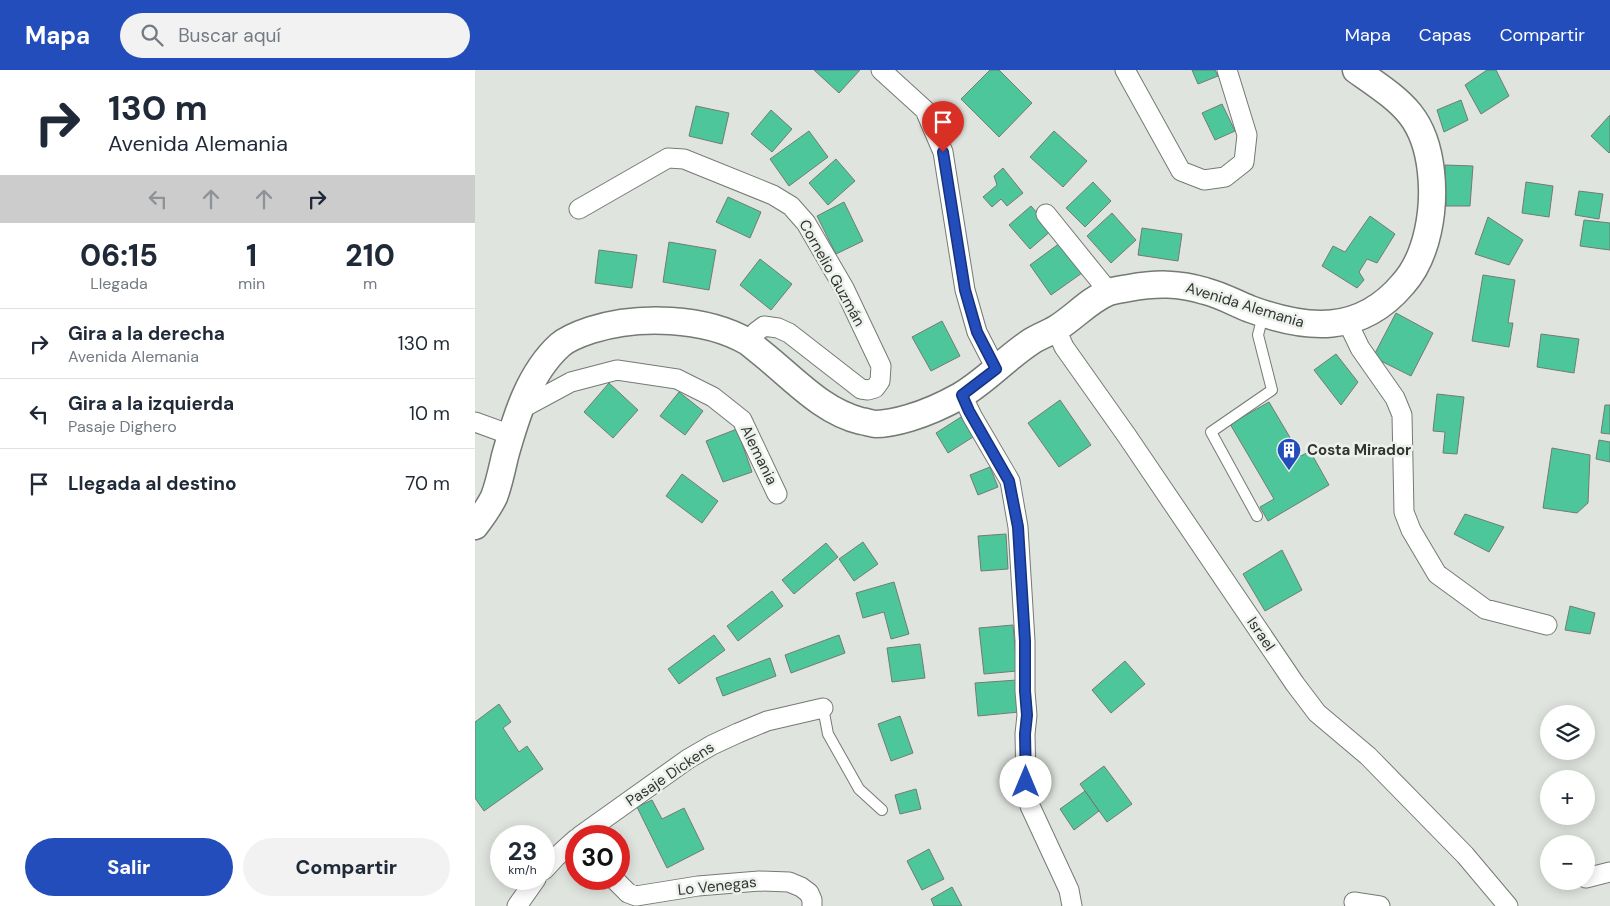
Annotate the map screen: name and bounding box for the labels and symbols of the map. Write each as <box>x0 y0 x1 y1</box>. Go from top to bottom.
pin <box>922 101 964 152</box>
street label: Cornelio Guzmán <box>794 216 870 330</box>
street label: Avenida Alemania <box>1183 277 1307 333</box>
street label: Alemania <box>736 422 782 488</box>
building icon: Costa Mirador <box>1276 437 1302 471</box>
place label: Costa Mirador <box>1307 440 1411 460</box>
street label: Israel <box>1242 613 1280 655</box>
street label: Pasaje Dickens <box>622 737 718 811</box>
position arrow <box>999 755 1051 807</box>
speed limit sign: 30 <box>565 825 630 890</box>
street label: Lo Venegas <box>677 872 757 900</box>

